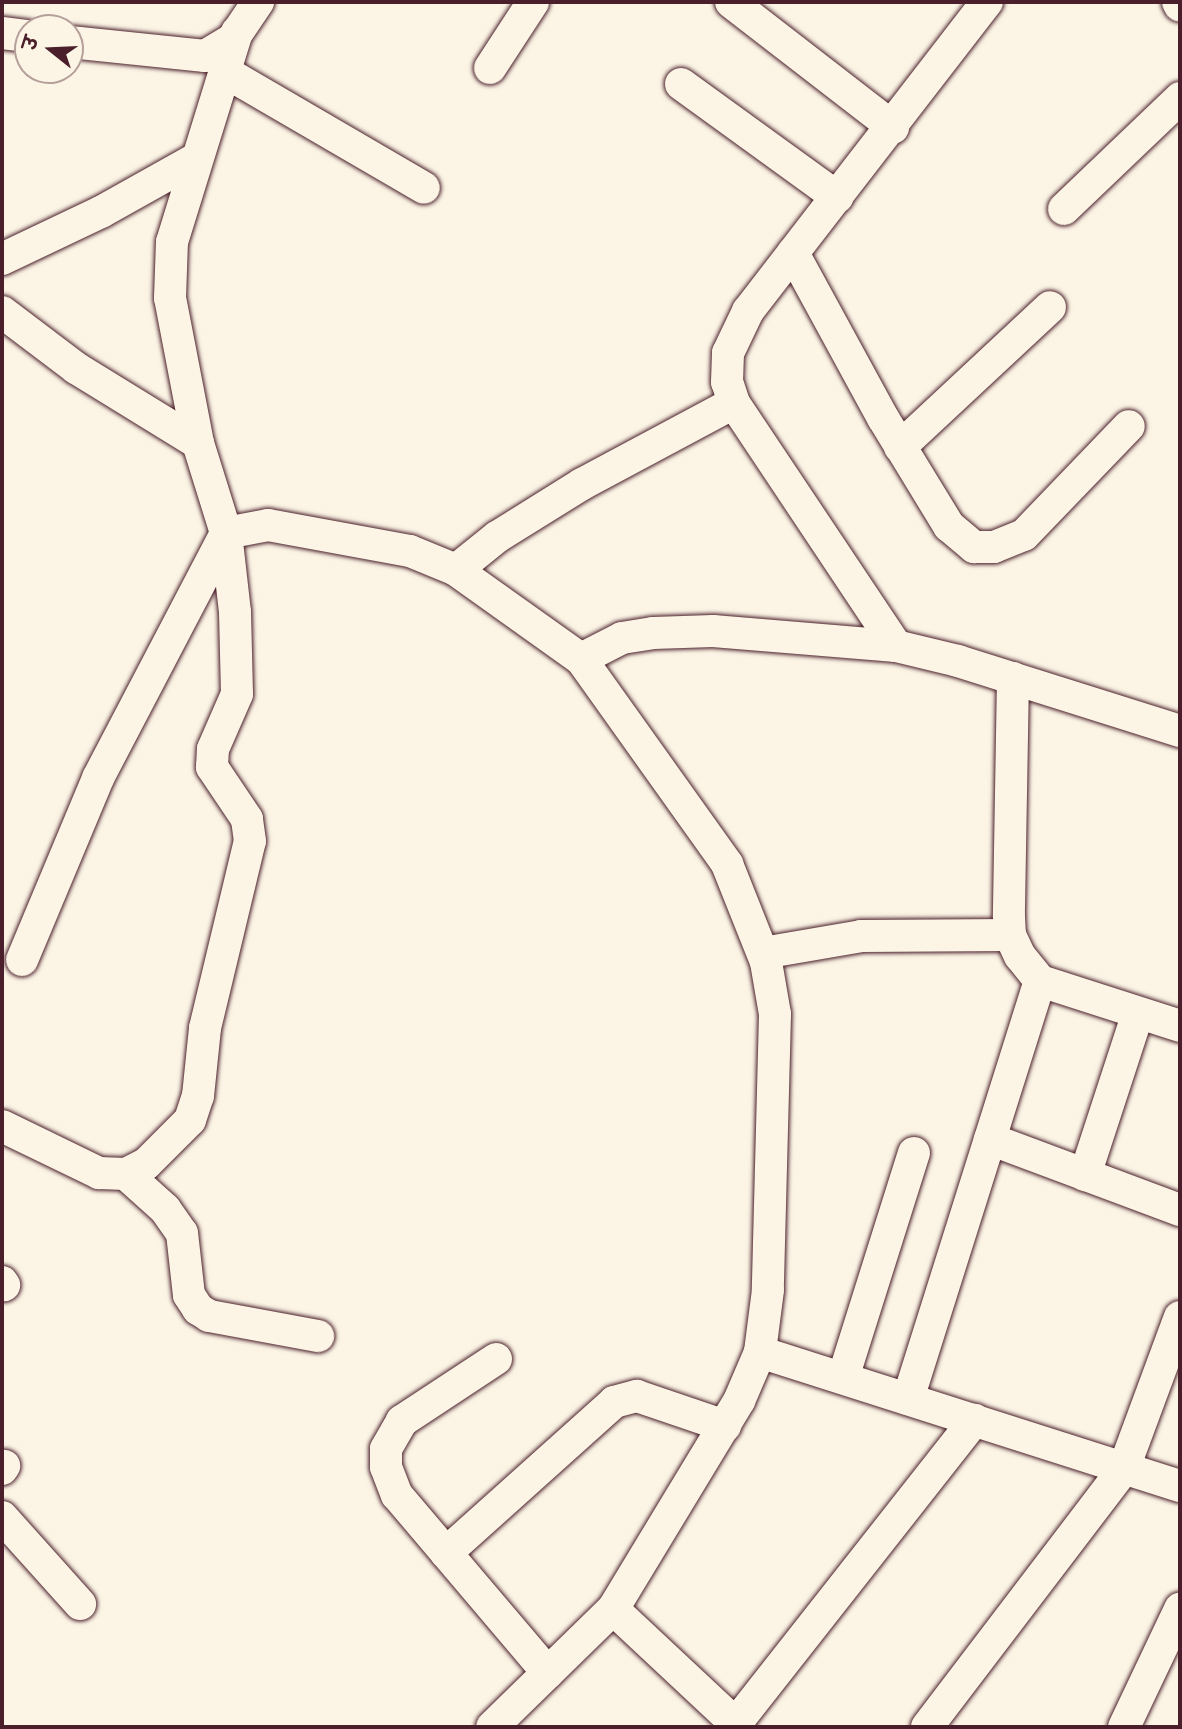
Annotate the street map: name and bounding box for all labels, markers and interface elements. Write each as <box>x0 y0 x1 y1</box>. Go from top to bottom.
north arrow <box>14 14 84 84</box>
text: उ <box>18 33 44 53</box>

